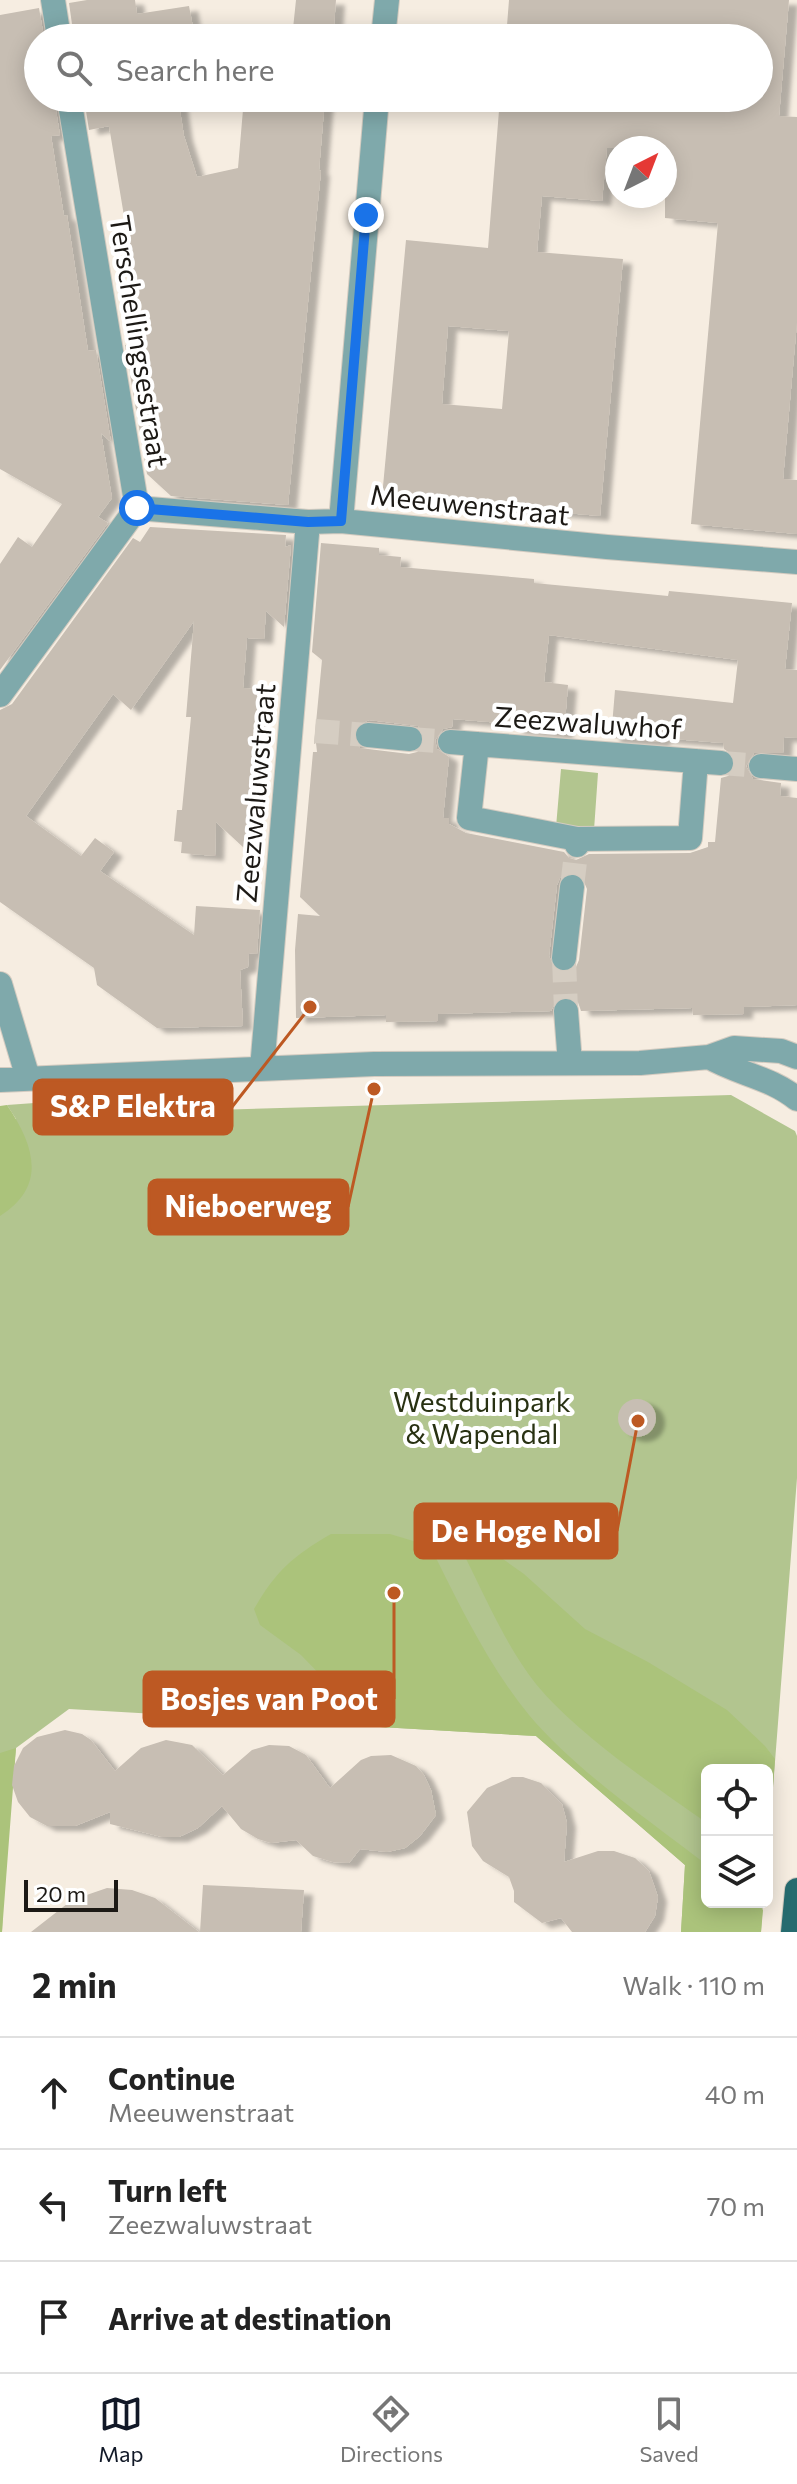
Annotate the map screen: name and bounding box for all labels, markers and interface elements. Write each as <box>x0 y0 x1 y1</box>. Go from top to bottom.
search box <box>24 24 773 112</box>
icon: search <box>52 46 96 90</box>
text: Search here <box>116 50 275 87</box>
north arrow <box>605 136 677 208</box>
route end <box>348 197 384 233</box>
street label: Terschellingsestraat <box>103 213 177 469</box>
street label: Meeuwenstraat <box>369 477 571 531</box>
route start <box>119 490 155 526</box>
street label: Zeezwaluwstraat <box>228 682 282 904</box>
street label: Zeezwaluwhof <box>493 698 683 746</box>
callout: S&P Elektra <box>34 1080 232 1134</box>
text: S&P Elektra <box>50 1086 216 1123</box>
callout: Nieboerweg <box>149 1180 348 1234</box>
text: Nieboerweg <box>164 1186 332 1223</box>
park label: Westduinpark & Wapendal <box>393 1384 571 1450</box>
callout: De Hoge Nol <box>415 1504 617 1558</box>
text: De Hoge Nol <box>431 1511 601 1548</box>
callout: Bosjes van Poot <box>144 1672 394 1726</box>
text: Bosjes van Poot <box>160 1679 378 1716</box>
map controls <box>701 1764 773 1908</box>
button: locate <box>701 1764 773 1836</box>
button: layers <box>701 1836 773 1908</box>
scale bar <box>24 1876 118 1912</box>
text: 20 m <box>36 1880 86 1907</box>
text: 2 min <box>32 1963 117 2005</box>
text: Walk · 110 m <box>623 1969 765 2000</box>
text: Continue <box>108 2059 235 2096</box>
icon: ahead <box>32 2071 76 2115</box>
text: 40 m <box>705 2078 765 2109</box>
text: Meeuwenstraat <box>108 2096 294 2127</box>
text: Turn left <box>108 2171 227 2208</box>
icon: left <box>32 2183 76 2227</box>
text: 70 m <box>707 2190 765 2221</box>
text: Zeezwaluwstraat <box>108 2208 312 2239</box>
icon: arrive <box>32 2295 76 2339</box>
text: Arrive at destination <box>108 2299 392 2336</box>
tab: Map <box>98 2392 144 2467</box>
tab: Directions <box>340 2392 443 2467</box>
tab: Saved <box>639 2392 699 2467</box>

